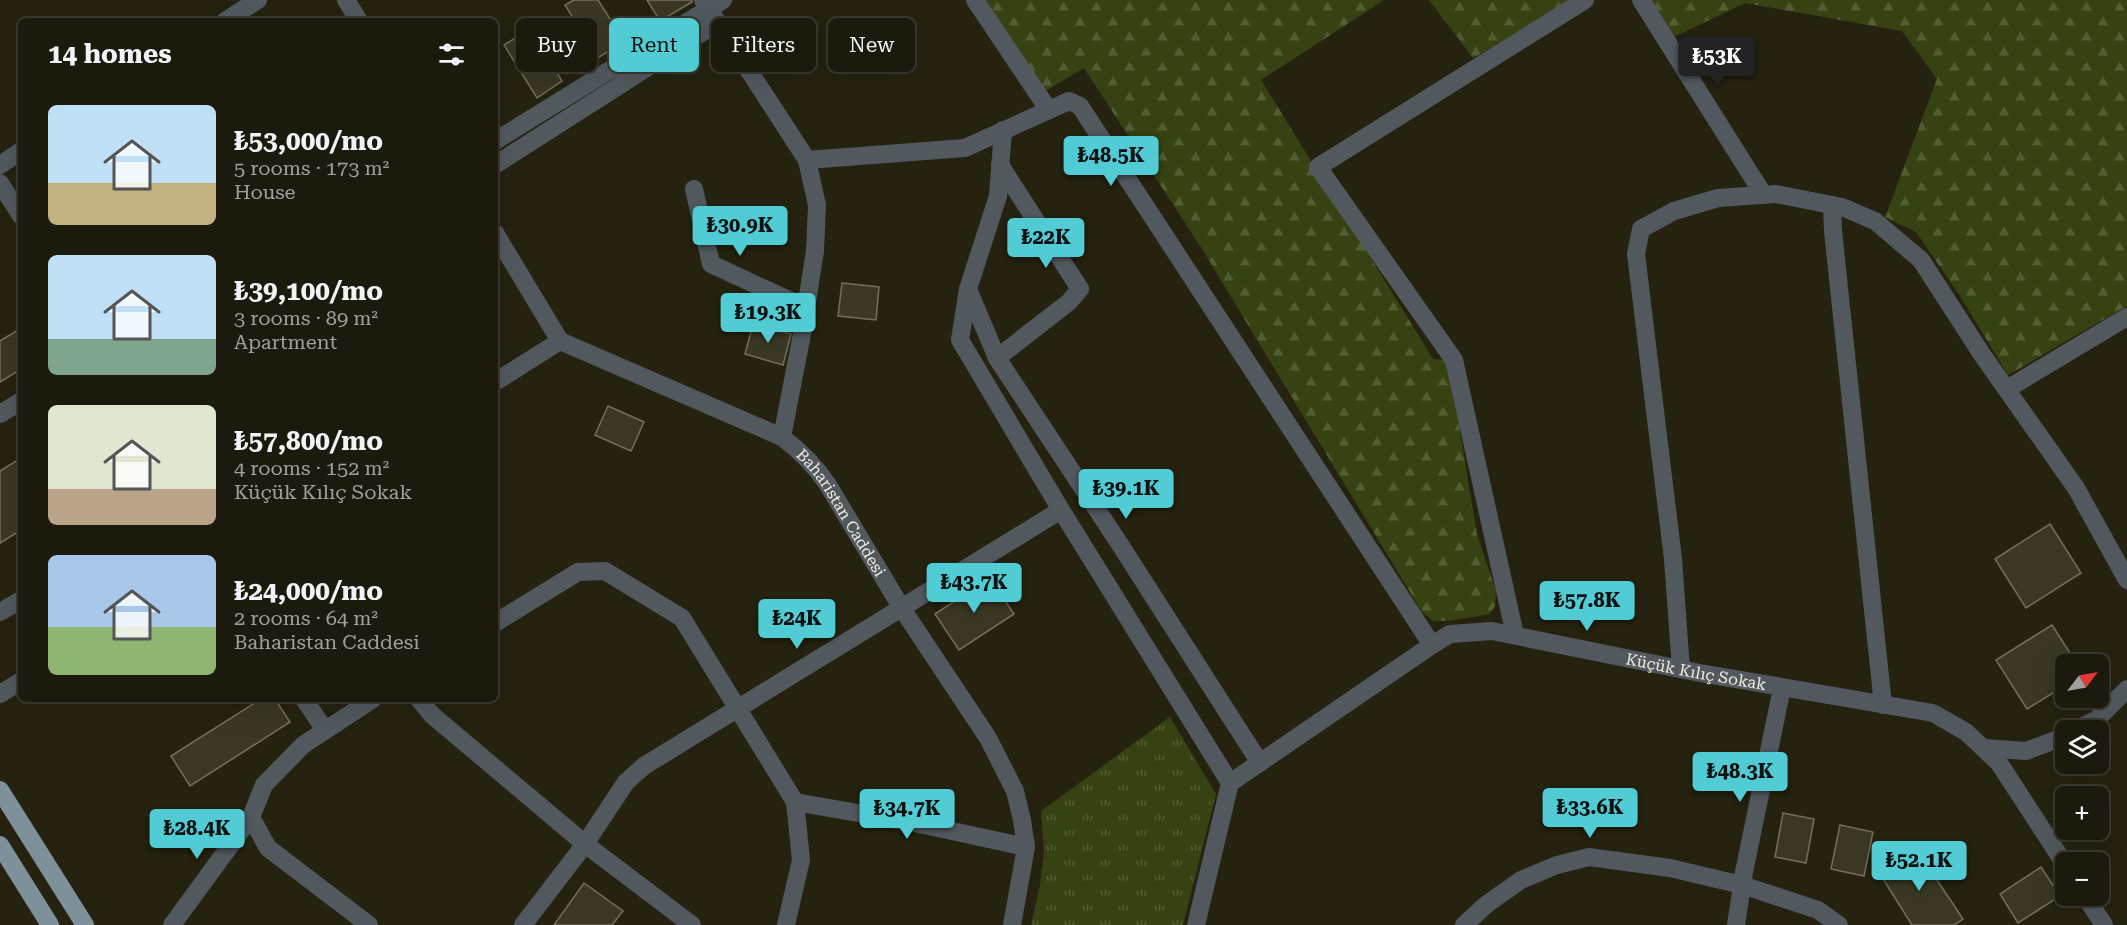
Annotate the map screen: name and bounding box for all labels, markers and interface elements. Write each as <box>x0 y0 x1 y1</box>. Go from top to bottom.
chip: Buy <box>516 18 597 72</box>
chip: Rent <box>609 18 699 72</box>
chip: Filters <box>711 18 816 72</box>
chip: New <box>828 18 915 72</box>
pin: ₺53K <box>1681 37 1753 88</box>
icon: filters <box>435 38 468 71</box>
text: 14 homes <box>48 39 172 69</box>
text: ₺53K <box>1692 44 1742 68</box>
text: ₺53,000/mo <box>234 126 383 156</box>
icon: home <box>96 129 168 201</box>
pin: ₺48.5K <box>1062 136 1160 187</box>
text: ₺48.5K <box>1078 143 1144 167</box>
text: 5 rooms · 173 m² <box>234 156 389 180</box>
text: House <box>234 180 296 204</box>
pin: ₺30.9K <box>691 206 789 257</box>
text: ₺30.9K <box>707 213 773 237</box>
pin: ₺22K <box>1010 218 1082 269</box>
text: ₺22K <box>1021 225 1071 249</box>
text: ₺39,100/mo <box>234 276 383 306</box>
icon: home <box>96 279 168 351</box>
pin: ₺19.3K <box>719 293 817 344</box>
text: ₺19.3K <box>735 300 801 324</box>
text: 3 rooms · 89 m² <box>234 306 378 330</box>
text: Apartment <box>234 330 337 354</box>
text: ₺57,800/mo <box>234 426 383 456</box>
icon: home <box>96 429 168 501</box>
street label: Baharistan Caddesi <box>793 445 889 580</box>
text: 4 rooms · 152 m² <box>234 456 389 480</box>
pin: ₺39.1K <box>1077 469 1175 520</box>
text: ₺39.1K <box>1093 476 1159 500</box>
text: Küçük Kılıç Sokak <box>234 480 412 504</box>
pin: ₺43.7K <box>925 563 1023 614</box>
text: ₺43.7K <box>941 570 1007 594</box>
text: ₺24,000/mo <box>234 576 383 606</box>
icon: home <box>96 579 168 651</box>
pin: ₺57.8K <box>1538 581 1636 632</box>
text: ₺57.8K <box>1554 588 1620 612</box>
pin: ₺24K <box>761 599 833 650</box>
text: 2 rooms · 64 m² <box>234 606 378 630</box>
text: ₺24K <box>772 606 822 630</box>
text: Baharistan Caddesi <box>234 630 420 654</box>
street label: Küçük Kılıç Sokak <box>1624 649 1768 694</box>
north arrow <box>2055 654 2109 708</box>
map controls <box>2055 654 2109 906</box>
button: layers <box>2055 720 2109 774</box>
pin: ₺48.3K <box>1691 752 1789 803</box>
text: ₺48.3K <box>1707 759 1773 783</box>
button: + <box>2055 786 2109 840</box>
pin: ₺33.6K <box>1541 788 1639 839</box>
pin: ₺34.7K <box>858 789 956 840</box>
text: ₺33.6K <box>1557 795 1623 819</box>
text: ₺34.7K <box>874 796 940 820</box>
pin: ₺28.4K <box>148 809 246 860</box>
text: ₺28.4K <box>164 816 230 840</box>
pin: ₺52.1K <box>1870 841 1968 892</box>
text: ₺52.1K <box>1886 848 1952 872</box>
button: − <box>2055 852 2109 906</box>

